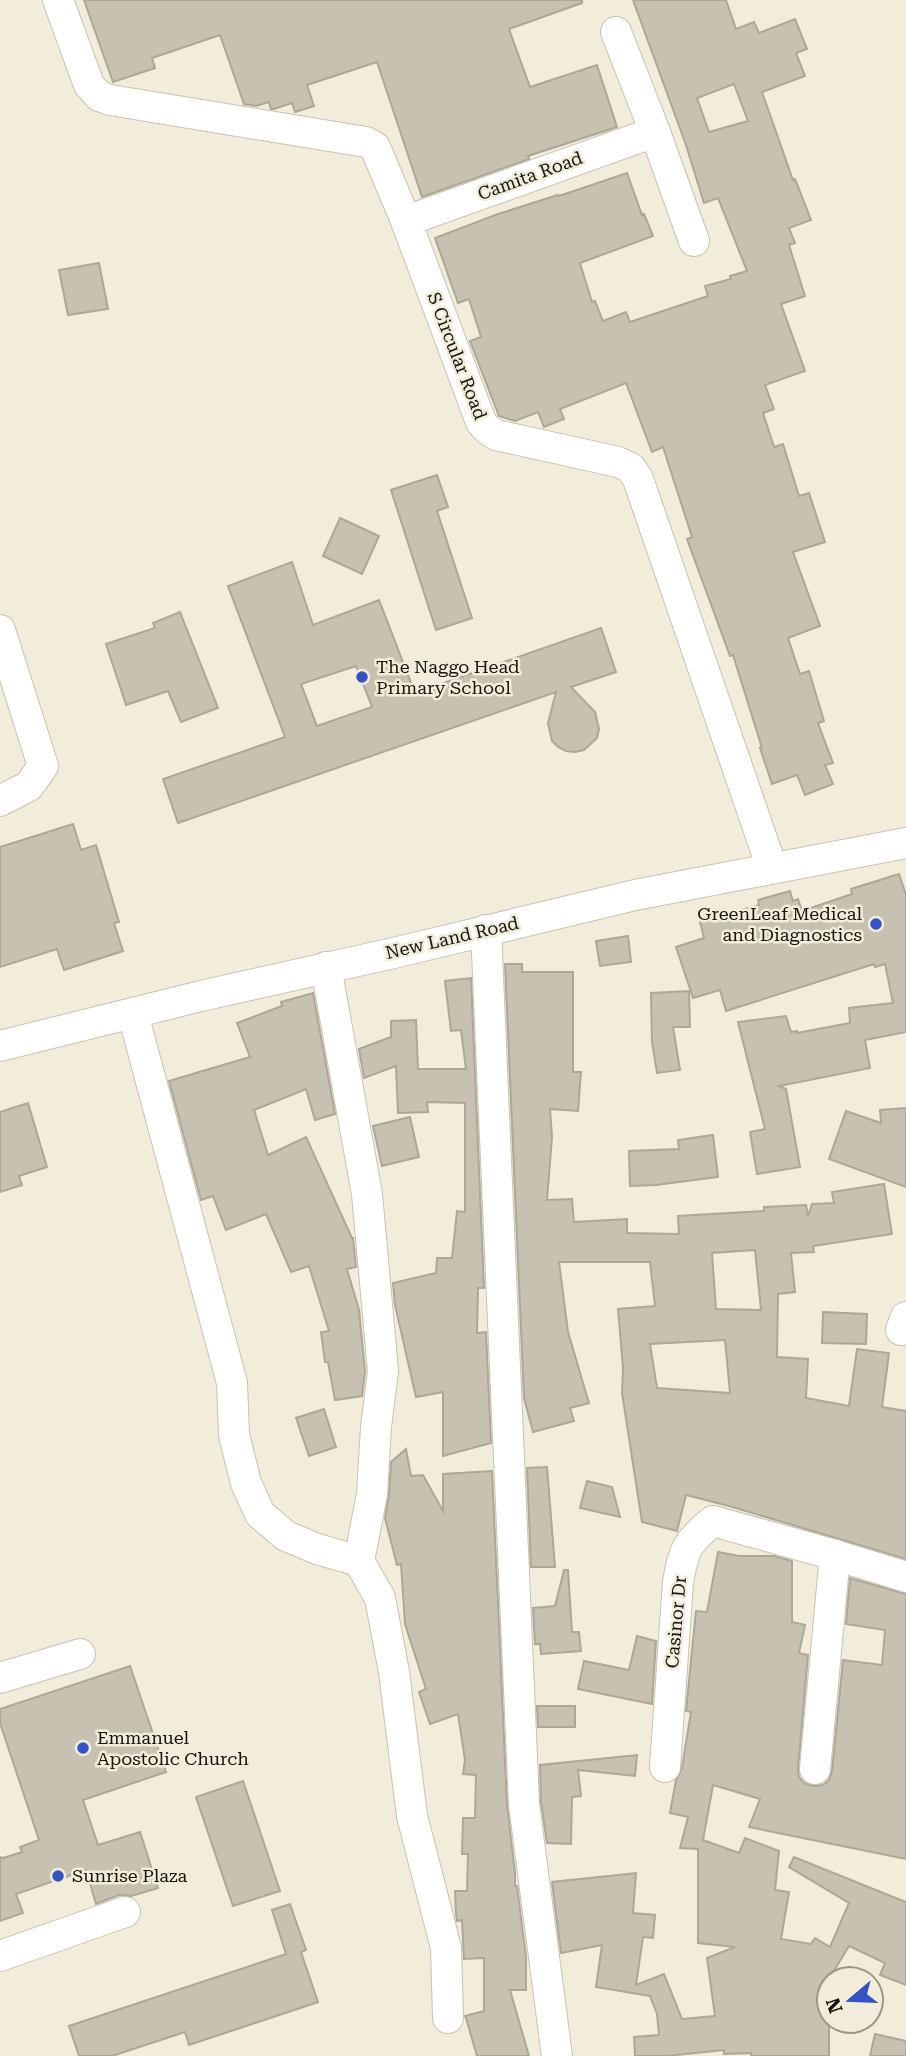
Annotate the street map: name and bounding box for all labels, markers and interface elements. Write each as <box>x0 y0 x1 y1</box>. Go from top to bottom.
street label: Camita Road <box>475 147 586 204</box>
street label: S Circular Road <box>424 289 492 423</box>
place label: The Naggo Head Primary School <box>376 656 520 698</box>
marker: The Naggo Head Primary School <box>354 669 370 685</box>
place label: GreenLeaf Medical and Diagnostics <box>697 903 862 945</box>
street label: New Land Road <box>383 912 521 963</box>
marker: GreenLeaf Medical and Diagnostics <box>868 916 884 932</box>
street label: Casinor Dr <box>661 1575 690 1669</box>
place label: Emmanuel Apostolic Church <box>97 1727 249 1769</box>
marker: Emmanuel Apostolic Church <box>75 1740 91 1756</box>
place label: Sunrise Plaza <box>72 1865 187 1886</box>
marker: Sunrise Plaza <box>50 1868 66 1884</box>
north arrow <box>815 1965 885 2035</box>
text: N <box>821 1994 848 2016</box>

